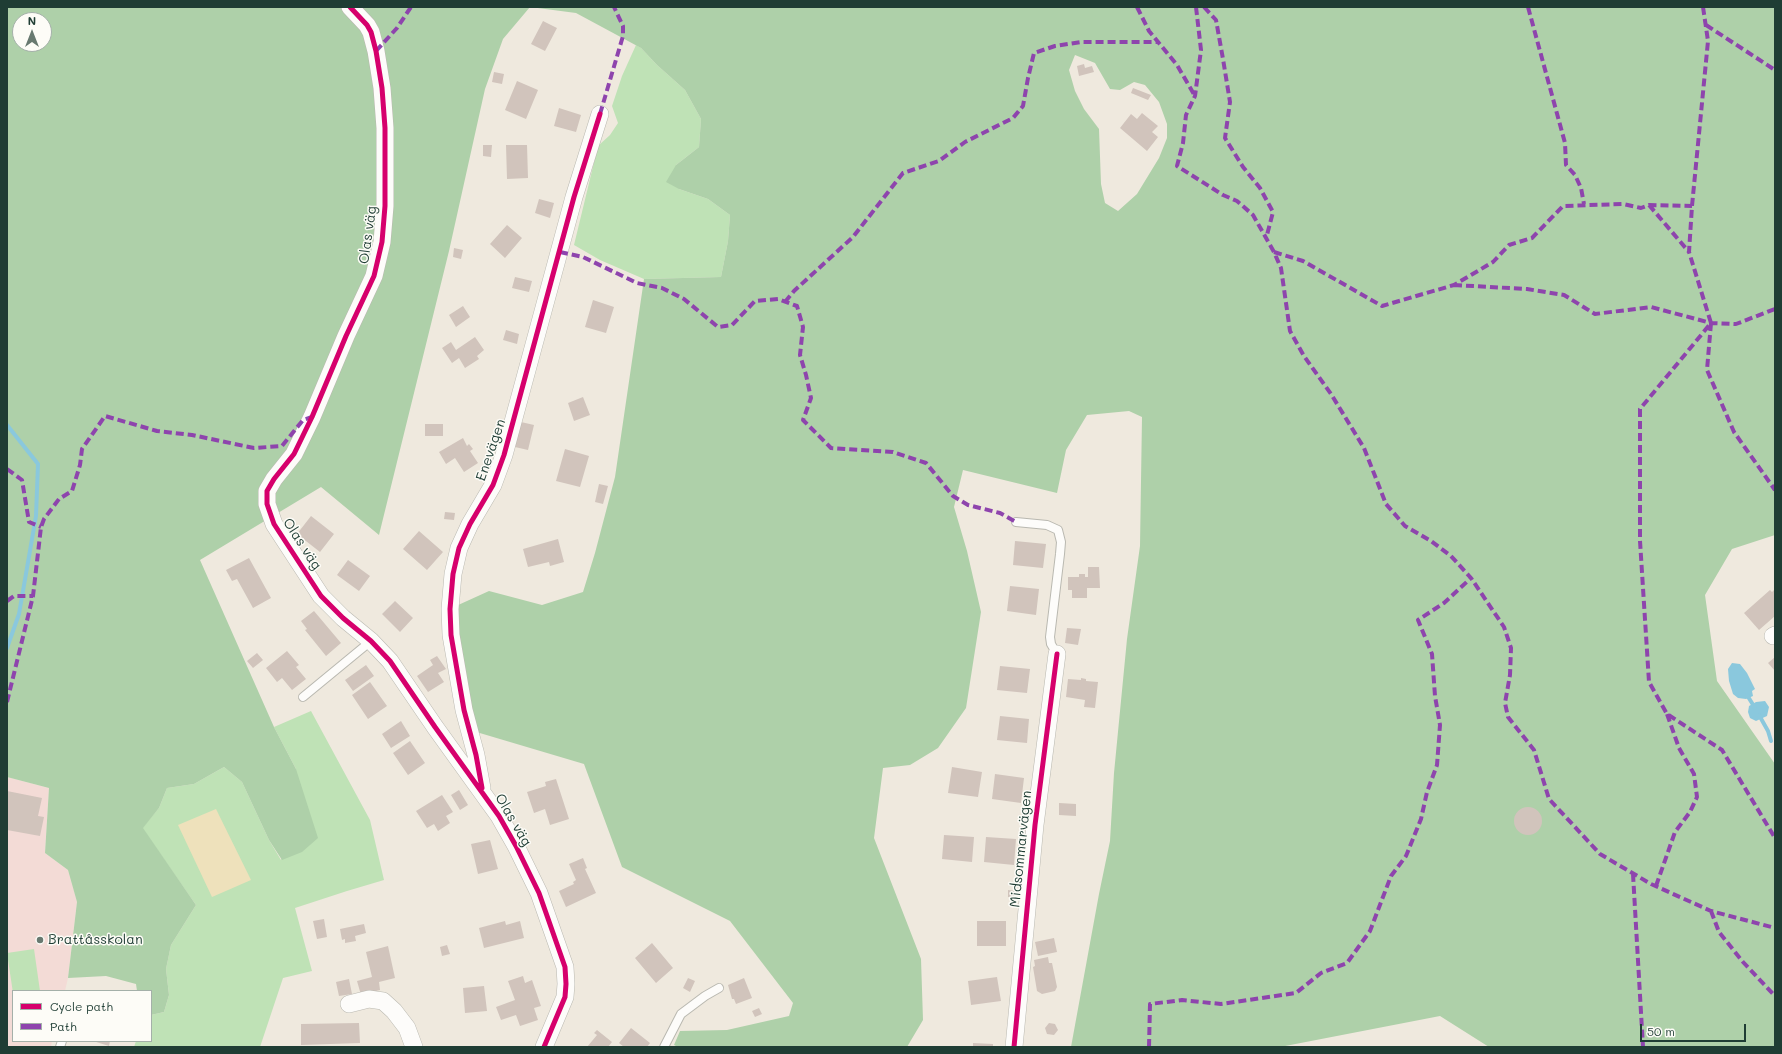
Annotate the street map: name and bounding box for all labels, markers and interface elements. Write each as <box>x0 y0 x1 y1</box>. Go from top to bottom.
north arrow <box>12 12 52 52</box>
text: N <box>28 13 36 28</box>
street label: Olas väg <box>356 205 380 265</box>
street label: Enevägen <box>473 417 509 483</box>
street label: Olas väg <box>279 515 325 573</box>
street label: Midsommarvägen <box>1006 790 1036 908</box>
street label: Olas väg <box>491 791 535 849</box>
place label: Brattåsskolan <box>48 932 143 948</box>
marker: Brattåsskolan <box>35 935 45 945</box>
legend <box>12 990 152 1042</box>
text: Cycle path <box>50 998 113 1014</box>
scale bar <box>1642 1016 1748 1042</box>
text: Path <box>50 1018 77 1034</box>
text: 50 m <box>1647 1023 1675 1039</box>

